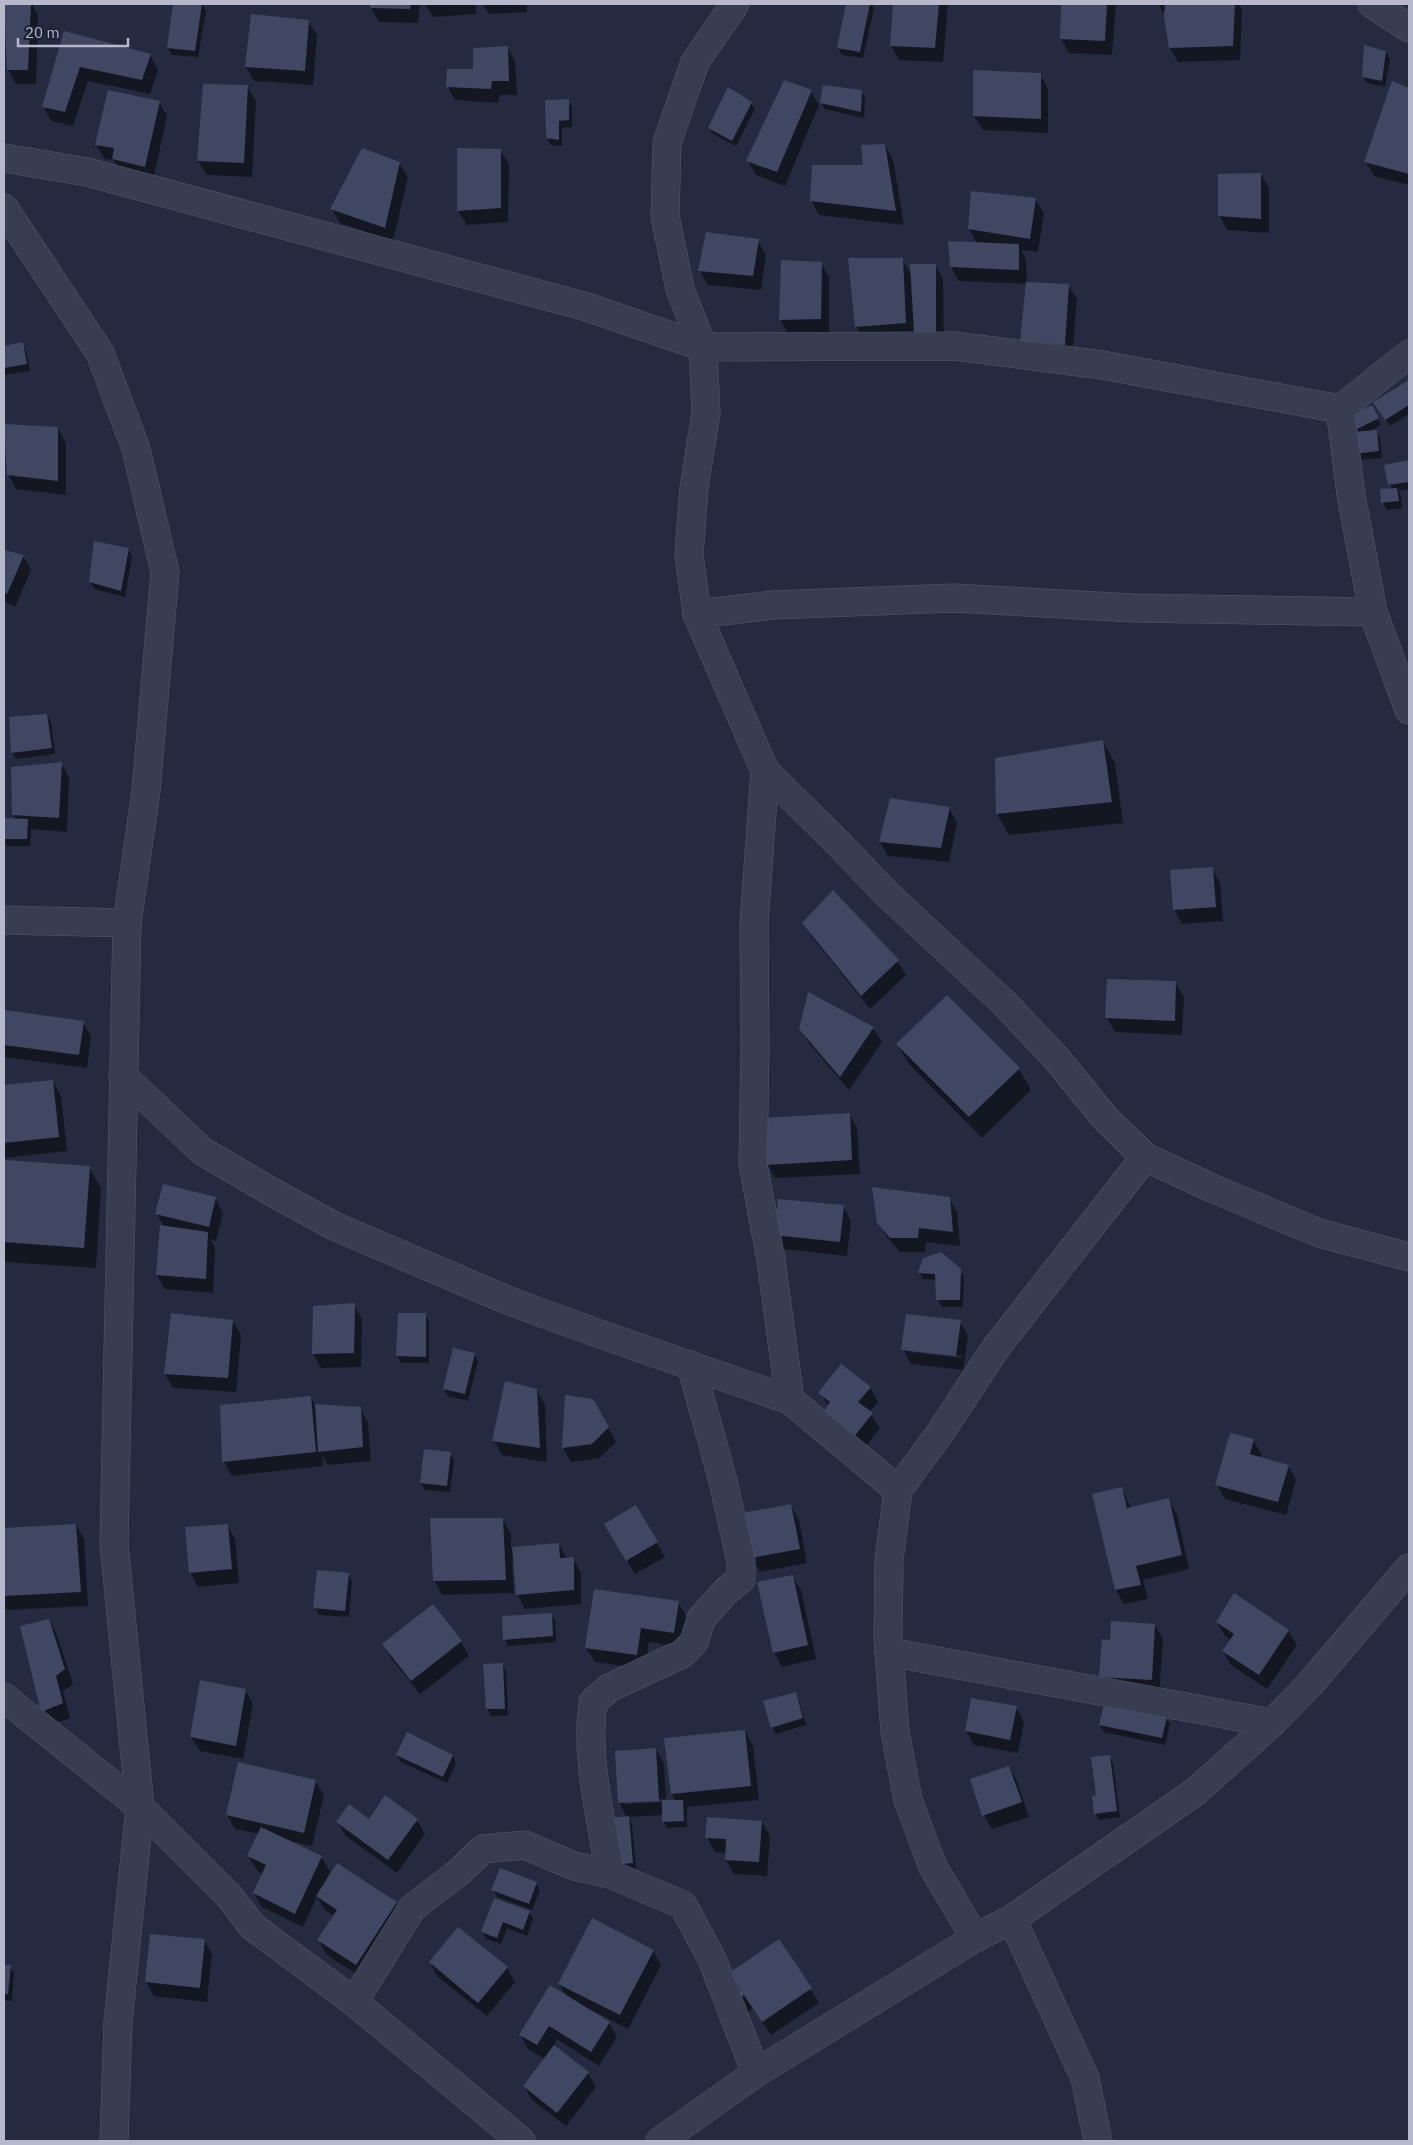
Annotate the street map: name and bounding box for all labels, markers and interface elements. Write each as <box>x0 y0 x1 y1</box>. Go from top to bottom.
scale bar <box>18 15 128 47</box>
text: 20 m <box>25 23 60 42</box>

